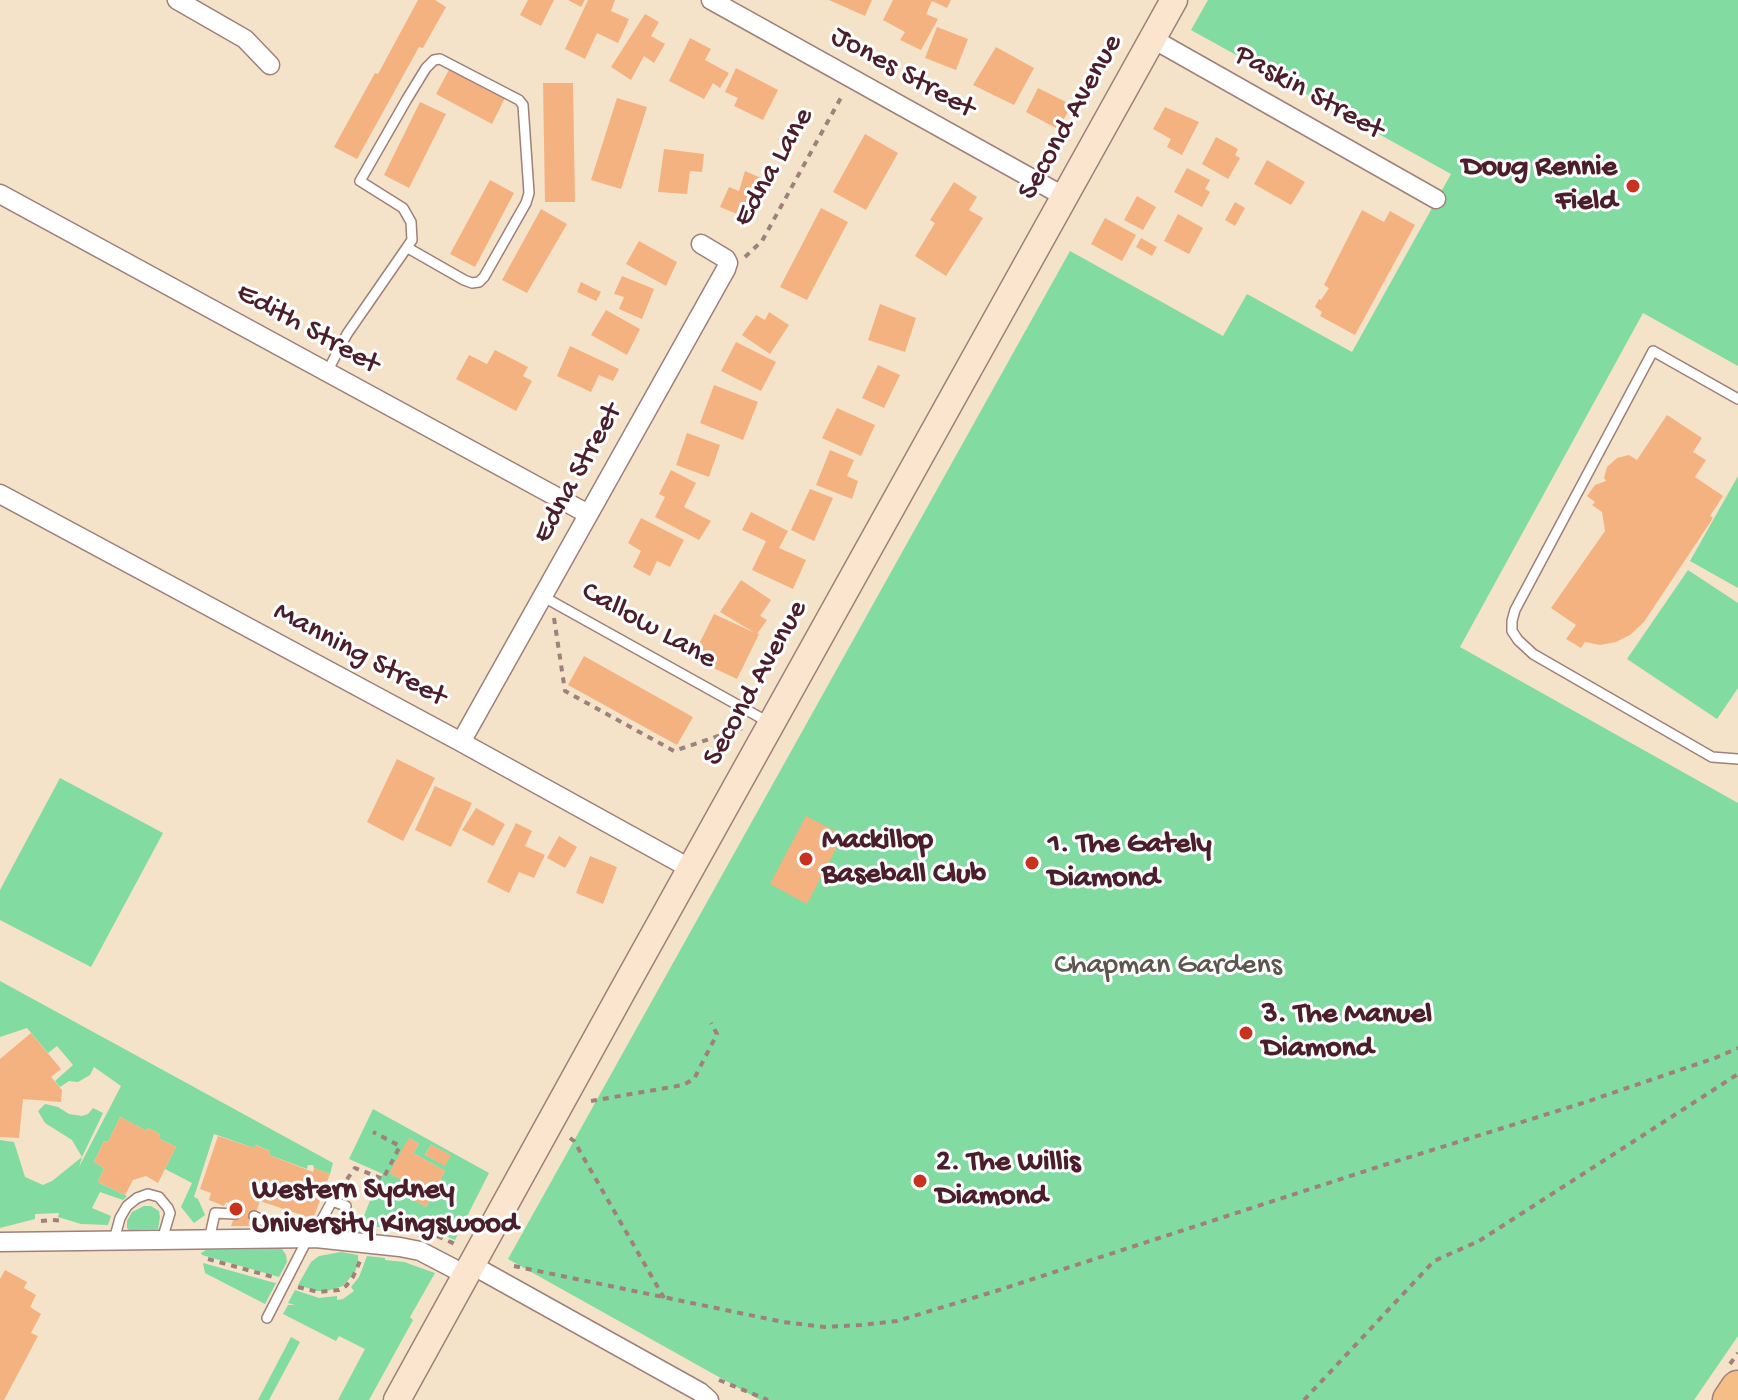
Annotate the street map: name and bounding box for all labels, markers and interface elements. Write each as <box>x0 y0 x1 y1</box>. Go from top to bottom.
street label: Jones Street <box>824 20 980 128</box>
street label: Second Avenue <box>1012 29 1132 207</box>
street label: Paskin Street <box>1227 38 1389 150</box>
street label: Edna Lane <box>726 102 824 234</box>
place label: Doug Rennie Field <box>1462 151 1617 222</box>
marker: Doug Rennie Field <box>1624 177 1642 195</box>
street label: Edith Street <box>229 276 385 384</box>
street label: Edna Street <box>526 398 632 550</box>
street label: Callow Lane <box>574 575 722 679</box>
street label: Manning Street <box>266 595 452 717</box>
street label: Second Avenue <box>697 595 817 773</box>
place label: Mackillop Baseball Club <box>822 824 986 894</box>
place label: 1. The Gately Diamond <box>1048 828 1212 898</box>
marker: Mackillop Baseball Club <box>797 850 815 868</box>
marker: 1. The Gately Diamond <box>1023 854 1041 872</box>
park label: Chapman Gardens <box>1054 949 1282 985</box>
place label: 3. The Manuel Diamond <box>1262 998 1432 1068</box>
marker: 3. The Manuel Diamond <box>1237 1024 1255 1042</box>
place label: 2. The Willis Diamond <box>936 1146 1080 1216</box>
marker: 2. The Willis Diamond <box>911 1172 929 1190</box>
place label: Western Sydney University Kingswood <box>252 1174 518 1244</box>
marker: Western Sydney University Kingswood <box>227 1200 245 1218</box>

